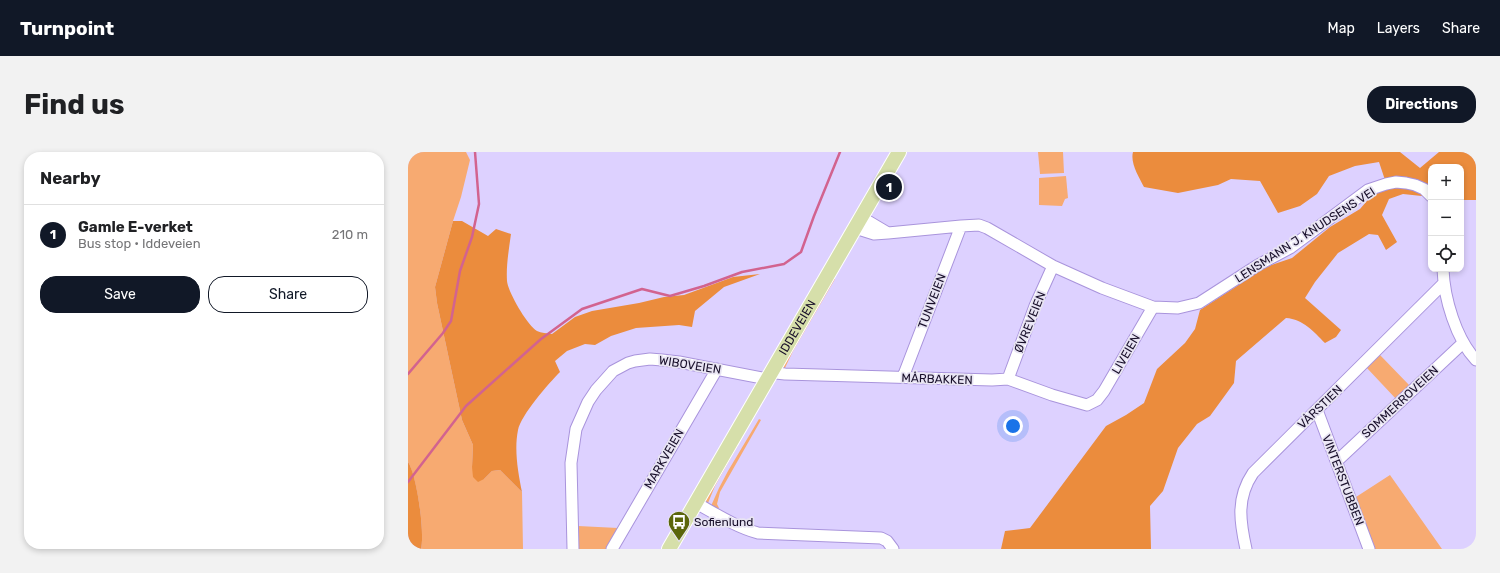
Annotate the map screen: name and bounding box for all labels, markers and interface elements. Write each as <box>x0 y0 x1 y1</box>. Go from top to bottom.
text: Turnpoint <box>20 17 114 40</box>
text: Map <box>1328 20 1355 37</box>
text: Layers <box>1377 20 1420 37</box>
text: Share <box>1442 20 1480 37</box>
button: Directions <box>1367 86 1476 123</box>
text: Find us <box>24 88 124 121</box>
map controls <box>1428 164 1464 272</box>
button: + <box>1428 164 1464 200</box>
text: Nearby <box>40 168 101 188</box>
pin: 1 <box>876 172 902 202</box>
street label: LENSMANN J. KNUDSENS VEI <box>1232 184 1378 286</box>
button: − <box>1428 200 1464 236</box>
text: Gamle E-verket <box>78 218 193 236</box>
text: 1 <box>50 227 56 242</box>
text: 210 m <box>332 227 368 242</box>
text: Bus stop · Iddeveien <box>78 236 201 251</box>
button: locate <box>1428 236 1464 272</box>
street label: TUNVEIEN <box>915 272 949 330</box>
button: Save <box>40 276 200 313</box>
button: Share <box>208 276 368 313</box>
street label: ØVREVEIEN <box>1011 289 1049 355</box>
street label: IDDEVEIEN <box>776 298 819 357</box>
street label: LIVEIEN <box>1109 331 1143 377</box>
street label: WIBOVEIEN <box>658 353 722 377</box>
street label: SOMMERROVEIEN <box>1359 363 1441 441</box>
street label: MÅRBAKKEN <box>901 371 973 387</box>
street label: VÅRSTIEN <box>1295 382 1345 432</box>
your location <box>1003 416 1023 436</box>
street label: MARKVEIEN <box>641 427 687 491</box>
street label: VINTERSTUBBEN <box>1319 433 1367 527</box>
bus stop icon: Sofienlund <box>666 509 692 542</box>
place label: Sofienlund <box>694 515 753 529</box>

